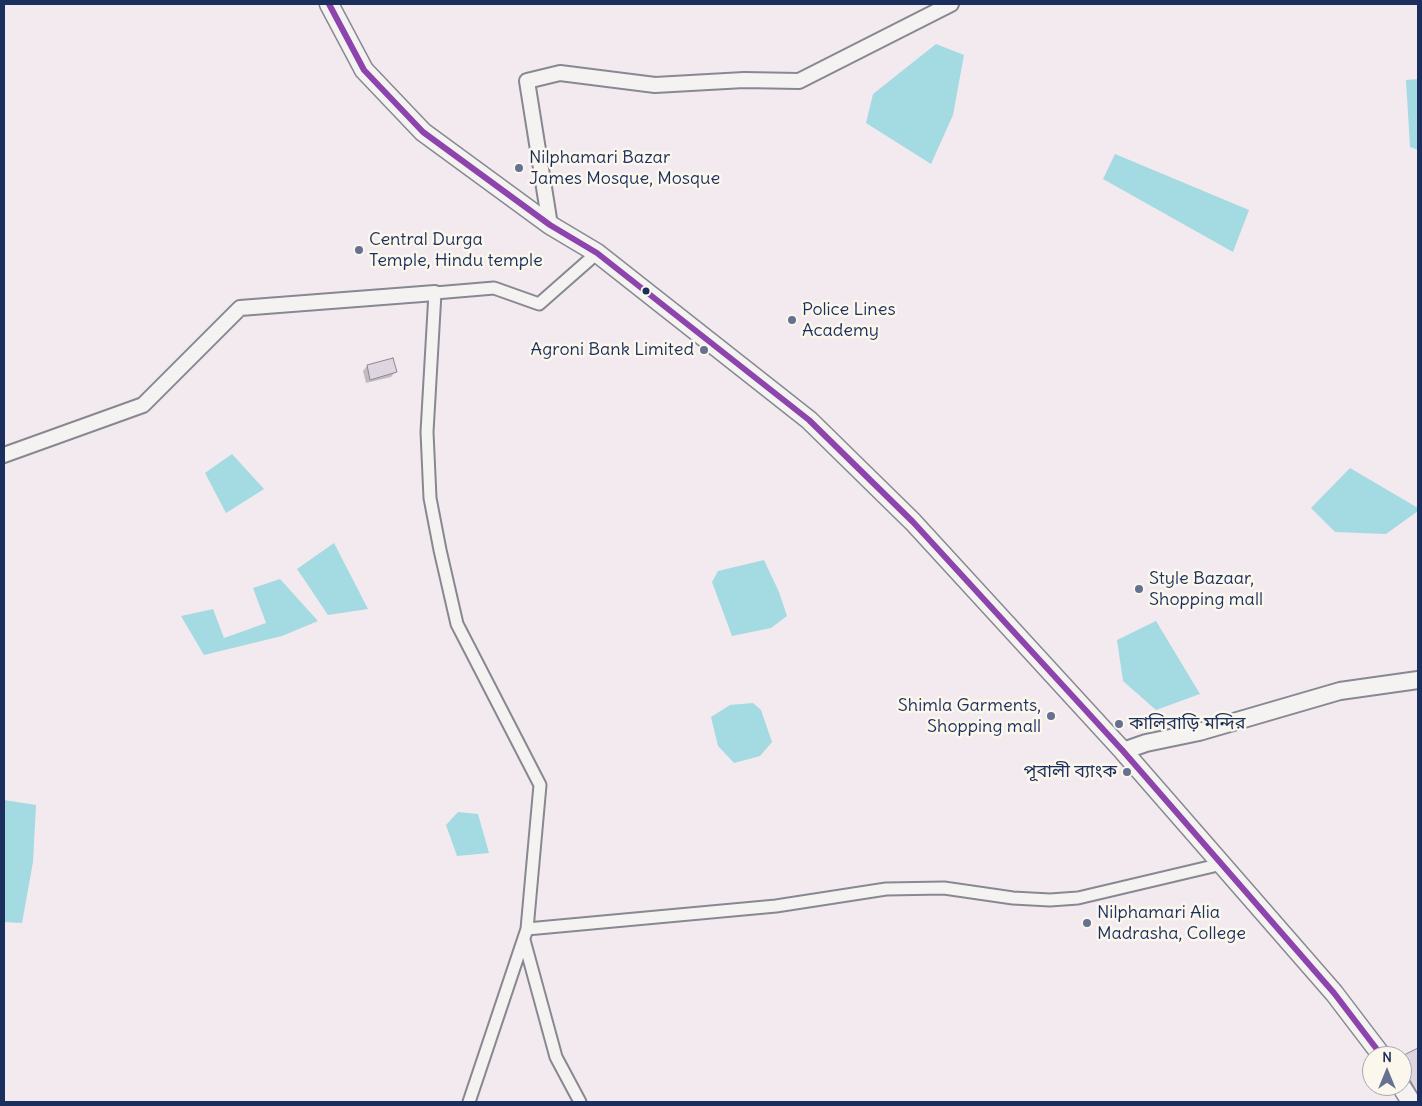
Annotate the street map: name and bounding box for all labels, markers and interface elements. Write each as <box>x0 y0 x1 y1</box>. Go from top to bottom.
place label: Nilphamari Bazar James Mosque, Mosque <box>529 147 720 190</box>
marker: Nilphamari Bazar James Mosque, Mosque <box>513 162 525 174</box>
place label: Central Durga Temple, Hindu temple <box>369 229 543 272</box>
marker: Central Durga Temple, Hindu temple <box>353 244 365 256</box>
unlabelled marker <box>641 286 651 296</box>
place label: Police Lines Academy <box>802 299 896 342</box>
marker: Police Lines Academy <box>786 314 798 326</box>
place label: Agroni Bank Limited <box>531 339 694 361</box>
marker: Agroni Bank Limited <box>698 344 710 356</box>
place label: Style Bazaar, Shopping mall <box>1149 568 1263 610</box>
marker: Style Bazaar, Shopping mall <box>1133 583 1145 595</box>
place label: Shimla Garments, Shopping mall <box>898 695 1041 738</box>
marker: Shimla Garments, Shopping mall <box>1045 710 1057 722</box>
place label: কালিবাড়ি মন্দির <box>1129 713 1246 735</box>
marker: কালিবাড়ি মন্দির <box>1113 718 1125 730</box>
place label: পূবালী ব্যাংক <box>1024 761 1117 783</box>
marker: পূবালী ব্যাংক <box>1121 766 1133 778</box>
place label: Nilphamari Alia Madrasha, College <box>1097 902 1246 944</box>
marker: Nilphamari Alia Madrasha, College <box>1081 917 1093 929</box>
north arrow <box>1362 1046 1412 1096</box>
text: N <box>1382 1048 1392 1066</box>

